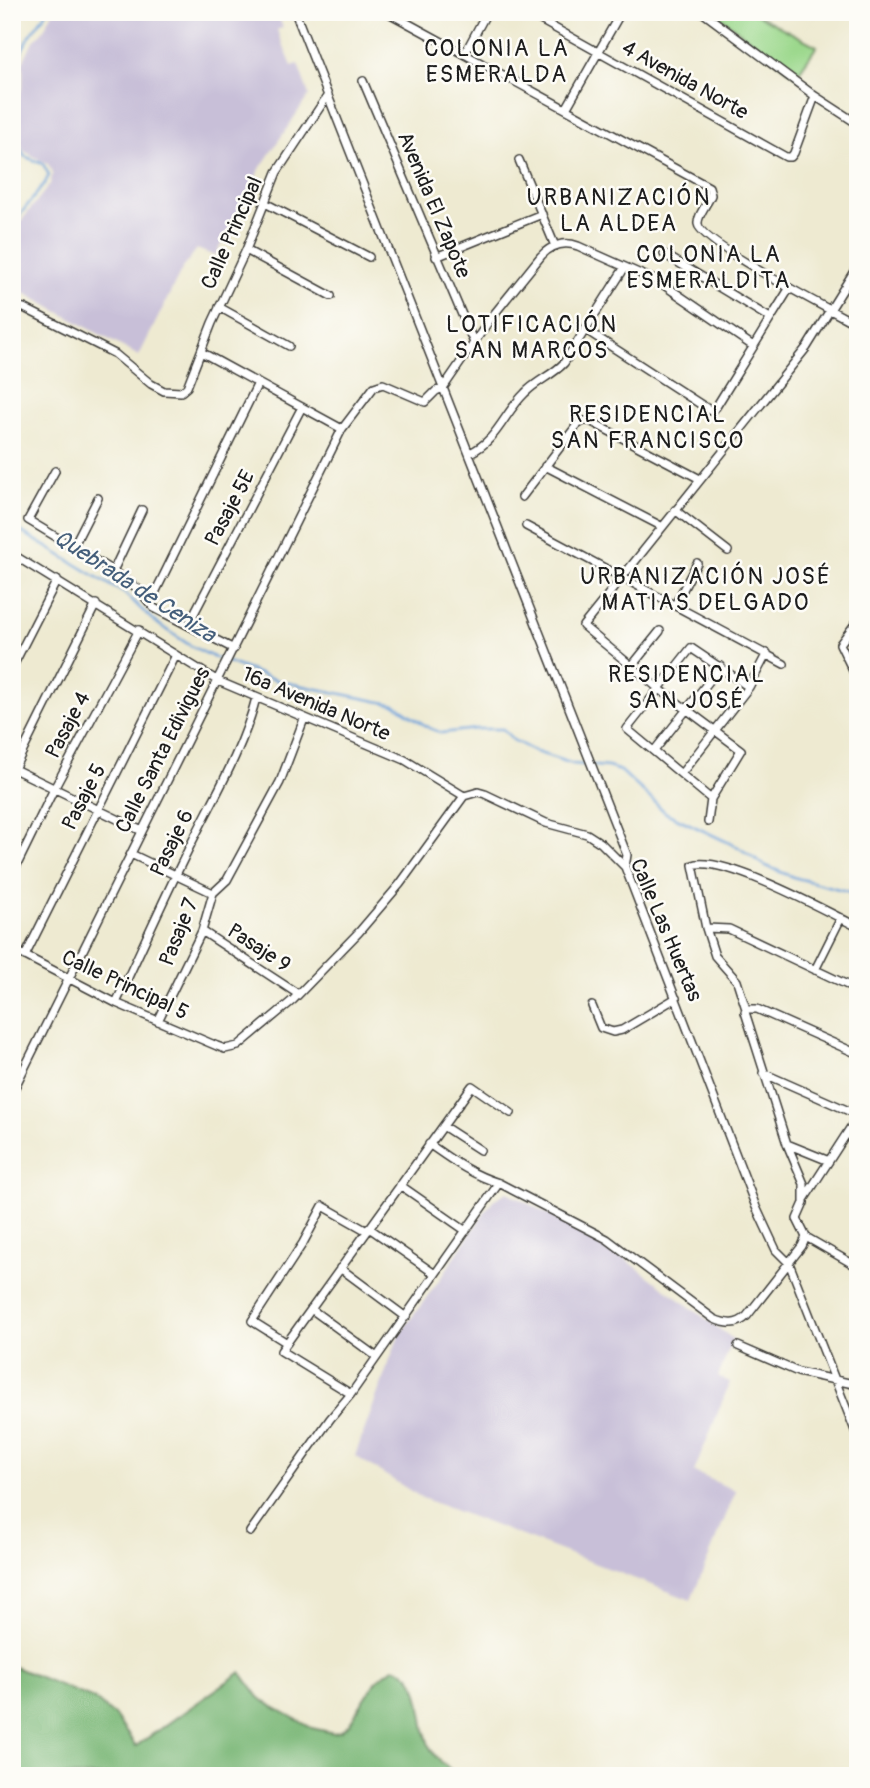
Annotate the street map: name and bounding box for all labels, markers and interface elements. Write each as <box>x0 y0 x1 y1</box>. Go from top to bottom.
district label: COLONIA LA ESMERALDA <box>424 34 570 89</box>
street label: 4 Avenida Norte <box>617 34 754 126</box>
street label: Avenida El Zapote <box>391 128 477 283</box>
street label: Calle Principal <box>195 172 269 294</box>
district label: URBANIZACIÓN LA ALDEA <box>527 182 711 238</box>
district label: COLONIA LA ESMERALDITA <box>626 240 792 295</box>
district label: LOTIFICACIÓN SAN MARCOS <box>446 309 618 365</box>
district label: RESIDENCIAL SAN FRANCISCO <box>551 400 745 455</box>
street label: Pasaje 5E <box>199 466 261 550</box>
water label: Quebrada de Ceniza <box>49 523 222 650</box>
district label: URBANIZACIÓN JOSÉ MATIAS DELGADO <box>580 561 832 617</box>
district label: RESIDENCIAL SAN JOSÉ <box>608 660 766 715</box>
street label: 16a Avenida Norte <box>238 661 395 748</box>
street label: Calle Santa Edivigues <box>109 662 217 838</box>
street label: Pasaje 4 <box>39 687 97 763</box>
street label: Pasaje 5 <box>56 759 112 835</box>
street label: Pasaje 6 <box>144 805 200 881</box>
street label: Calle Las Huertas <box>624 855 708 1006</box>
street label: Pasaje 7 <box>153 894 205 970</box>
street label: Pasaje 9 <box>222 918 296 978</box>
street label: Calle Principal 5 <box>57 944 193 1026</box>

